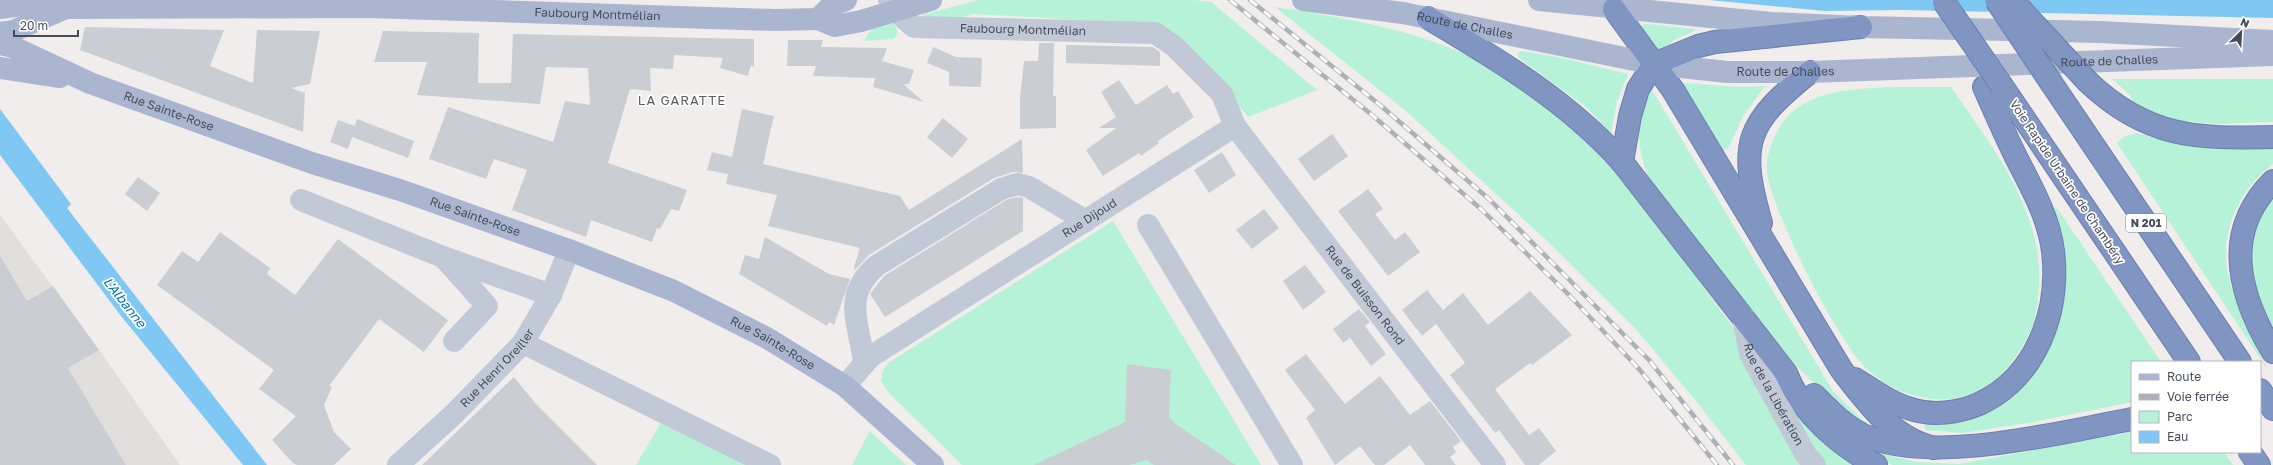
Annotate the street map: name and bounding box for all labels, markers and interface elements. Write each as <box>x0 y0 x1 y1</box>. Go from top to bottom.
street label: Faubourg Montmélian <box>534 4 661 23</box>
street label: Route de Challes <box>1416 8 1514 42</box>
scale bar <box>14 12 78 38</box>
north arrow <box>2221 12 2261 52</box>
text: N <box>2239 15 2252 30</box>
text: 20 m <box>20 18 48 33</box>
street label: Faubourg Montmélian <box>960 20 1086 38</box>
street label: Route de Challes <box>2060 51 2159 70</box>
street label: Route de Challes <box>1737 63 1835 79</box>
street label: Rue Sainte-Rose <box>122 88 216 134</box>
district label: LA GARATTE <box>638 92 726 108</box>
street label: Voie Rapide Urbaine de Chambéry <box>2007 97 2128 267</box>
street label: Rue Sainte-Rose <box>428 193 523 239</box>
street label: Rue Dijoud <box>1059 195 1119 241</box>
road number: N 201 <box>2126 214 2166 232</box>
street label: Rue de Buisson Rond <box>1322 242 1408 348</box>
water label: L'Albanne <box>100 274 150 331</box>
street label: Rue Sainte-Rose <box>728 313 818 373</box>
street label: Rue Henri Oreiller <box>457 325 537 410</box>
street label: Rue de la Libération <box>1741 342 1807 448</box>
legend <box>2131 361 2261 453</box>
text: Route <box>2167 369 2201 384</box>
text: Voie ferrée <box>2167 389 2229 404</box>
text: Parc <box>2167 409 2193 424</box>
text: Eau <box>2167 429 2188 444</box>

